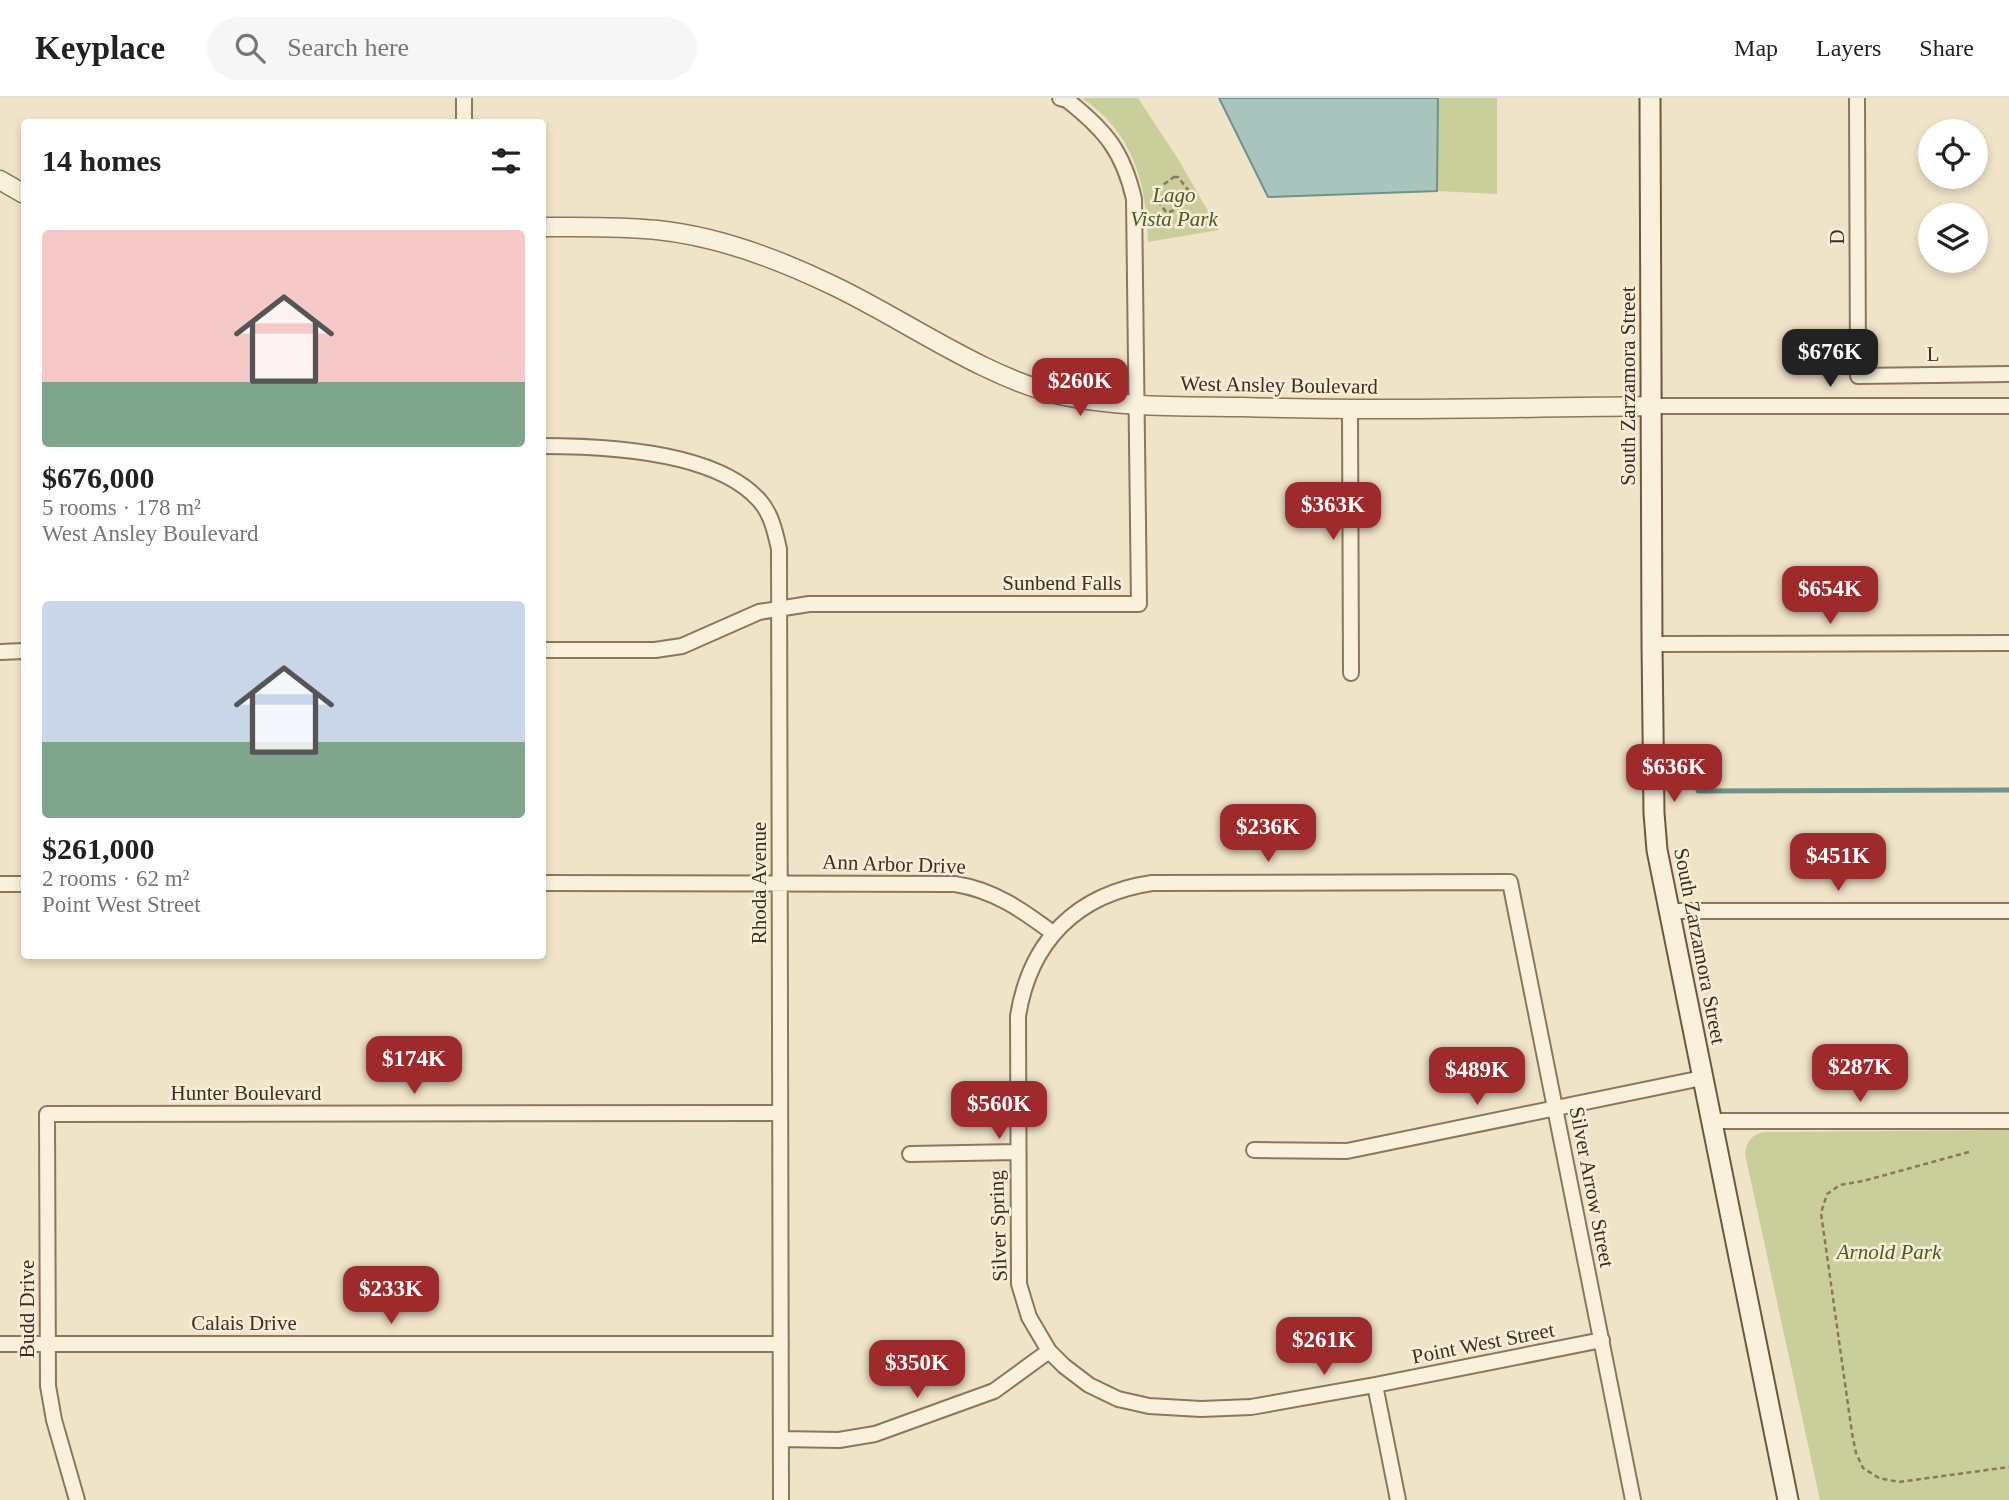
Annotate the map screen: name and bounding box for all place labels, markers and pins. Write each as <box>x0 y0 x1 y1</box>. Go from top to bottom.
pin: $676K <box>1781 330 1879 389</box>
pin: $260K <box>1031 358 1129 418</box>
pin: $363K <box>1284 482 1382 542</box>
pin: $654K <box>1781 566 1879 626</box>
pin: $636K <box>1625 744 1723 804</box>
pin: $236K <box>1219 804 1317 864</box>
pin: $451K <box>1789 834 1887 893</box>
pin: $174K <box>365 1037 463 1096</box>
pin: $287K <box>1811 1044 1909 1104</box>
pin: $489K <box>1428 1048 1526 1107</box>
pin: $560K <box>950 1082 1048 1141</box>
pin: $233K <box>342 1266 440 1326</box>
pin: $261K <box>1275 1318 1373 1377</box>
pin: $350K <box>868 1340 966 1400</box>

